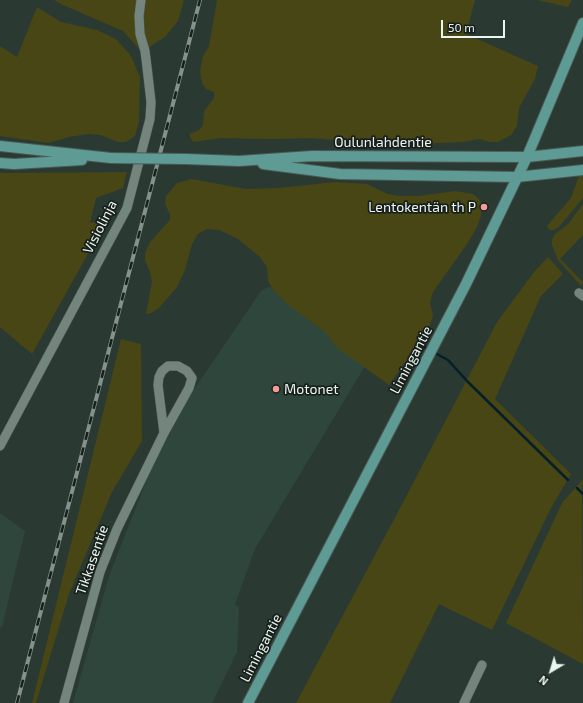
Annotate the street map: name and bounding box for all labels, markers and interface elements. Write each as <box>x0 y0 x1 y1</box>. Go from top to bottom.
scale bar <box>443 12 507 38</box>
text: 50 m <box>448 20 475 34</box>
street label: Oulunlahdentie <box>334 134 432 150</box>
street label: Visiolinja <box>79 198 121 256</box>
place label: Lentokentän th P <box>368 199 476 215</box>
marker: Lentokentän th P <box>479 202 489 212</box>
street label: Limingantie <box>386 323 436 397</box>
place label: Motonet <box>284 381 338 397</box>
marker: Motonet <box>271 384 281 394</box>
street label: Tikkasentie <box>72 523 112 597</box>
street label: Limingantie <box>237 611 285 685</box>
north arrow <box>531 651 571 691</box>
text: N <box>536 673 550 688</box>

